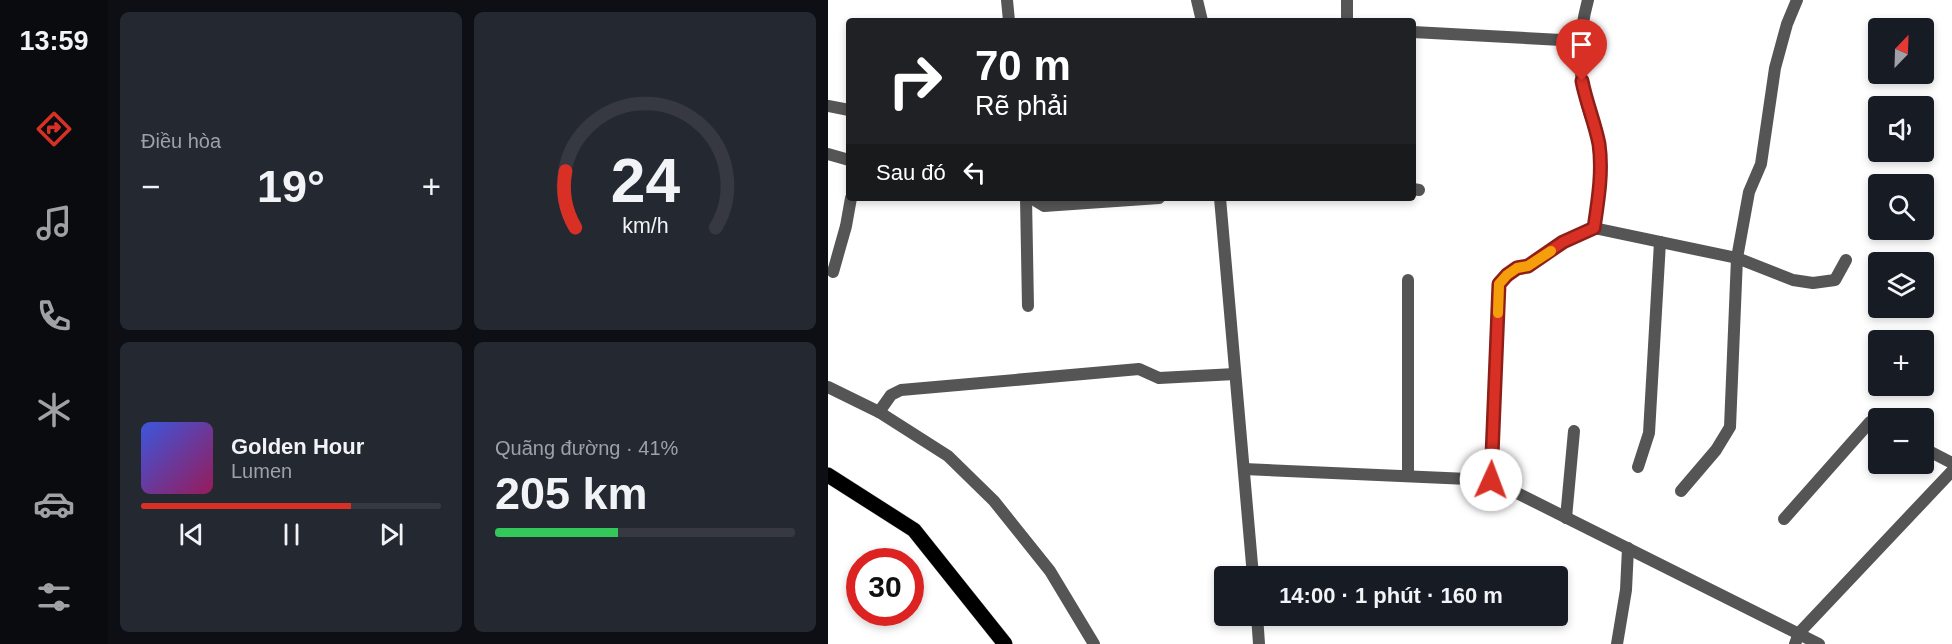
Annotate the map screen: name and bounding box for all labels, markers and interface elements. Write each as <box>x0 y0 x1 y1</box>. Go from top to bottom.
north arrow <box>1868 18 1934 84</box>
map controls <box>1868 18 1934 474</box>
pin <box>1556 19 1607 81</box>
text: 13:59 <box>19 26 89 56</box>
icon: arrive <box>1565 28 1598 61</box>
icon: right <box>876 42 954 120</box>
text: 70 m <box>975 42 1071 89</box>
text: Rẽ phải <box>975 91 1068 121</box>
button: sound <box>1868 96 1934 162</box>
icon: directions <box>33 108 75 150</box>
text: Điều hòa <box>141 130 221 152</box>
text: 24 <box>610 146 680 215</box>
icon: left <box>958 156 991 189</box>
text: Sau đó <box>876 160 946 185</box>
text: 19° <box>257 161 325 212</box>
text: − <box>141 168 160 205</box>
text: + <box>422 168 441 205</box>
button: search <box>1868 174 1934 240</box>
icon: music <box>33 202 75 244</box>
text: km/h <box>622 214 668 238</box>
button: layers <box>1868 252 1934 318</box>
icon: phone <box>33 295 75 337</box>
button: + <box>1868 330 1934 396</box>
icon: climate <box>33 389 75 431</box>
button: − <box>1868 408 1934 474</box>
text: Golden Hour <box>231 434 364 459</box>
text: Quãng đường · 41% <box>495 437 678 459</box>
position arrow <box>1459 448 1523 512</box>
text: Lumen <box>231 460 292 482</box>
text: 205 km <box>495 468 648 519</box>
icon: car <box>33 483 75 525</box>
icon: previous <box>175 518 208 551</box>
icon: pause <box>275 518 308 551</box>
icon: next <box>375 518 408 551</box>
speed limit sign: 30 <box>846 548 924 626</box>
icon: filters <box>33 576 75 618</box>
text: 14:00 · 1 phút · 160 m <box>1279 583 1503 608</box>

